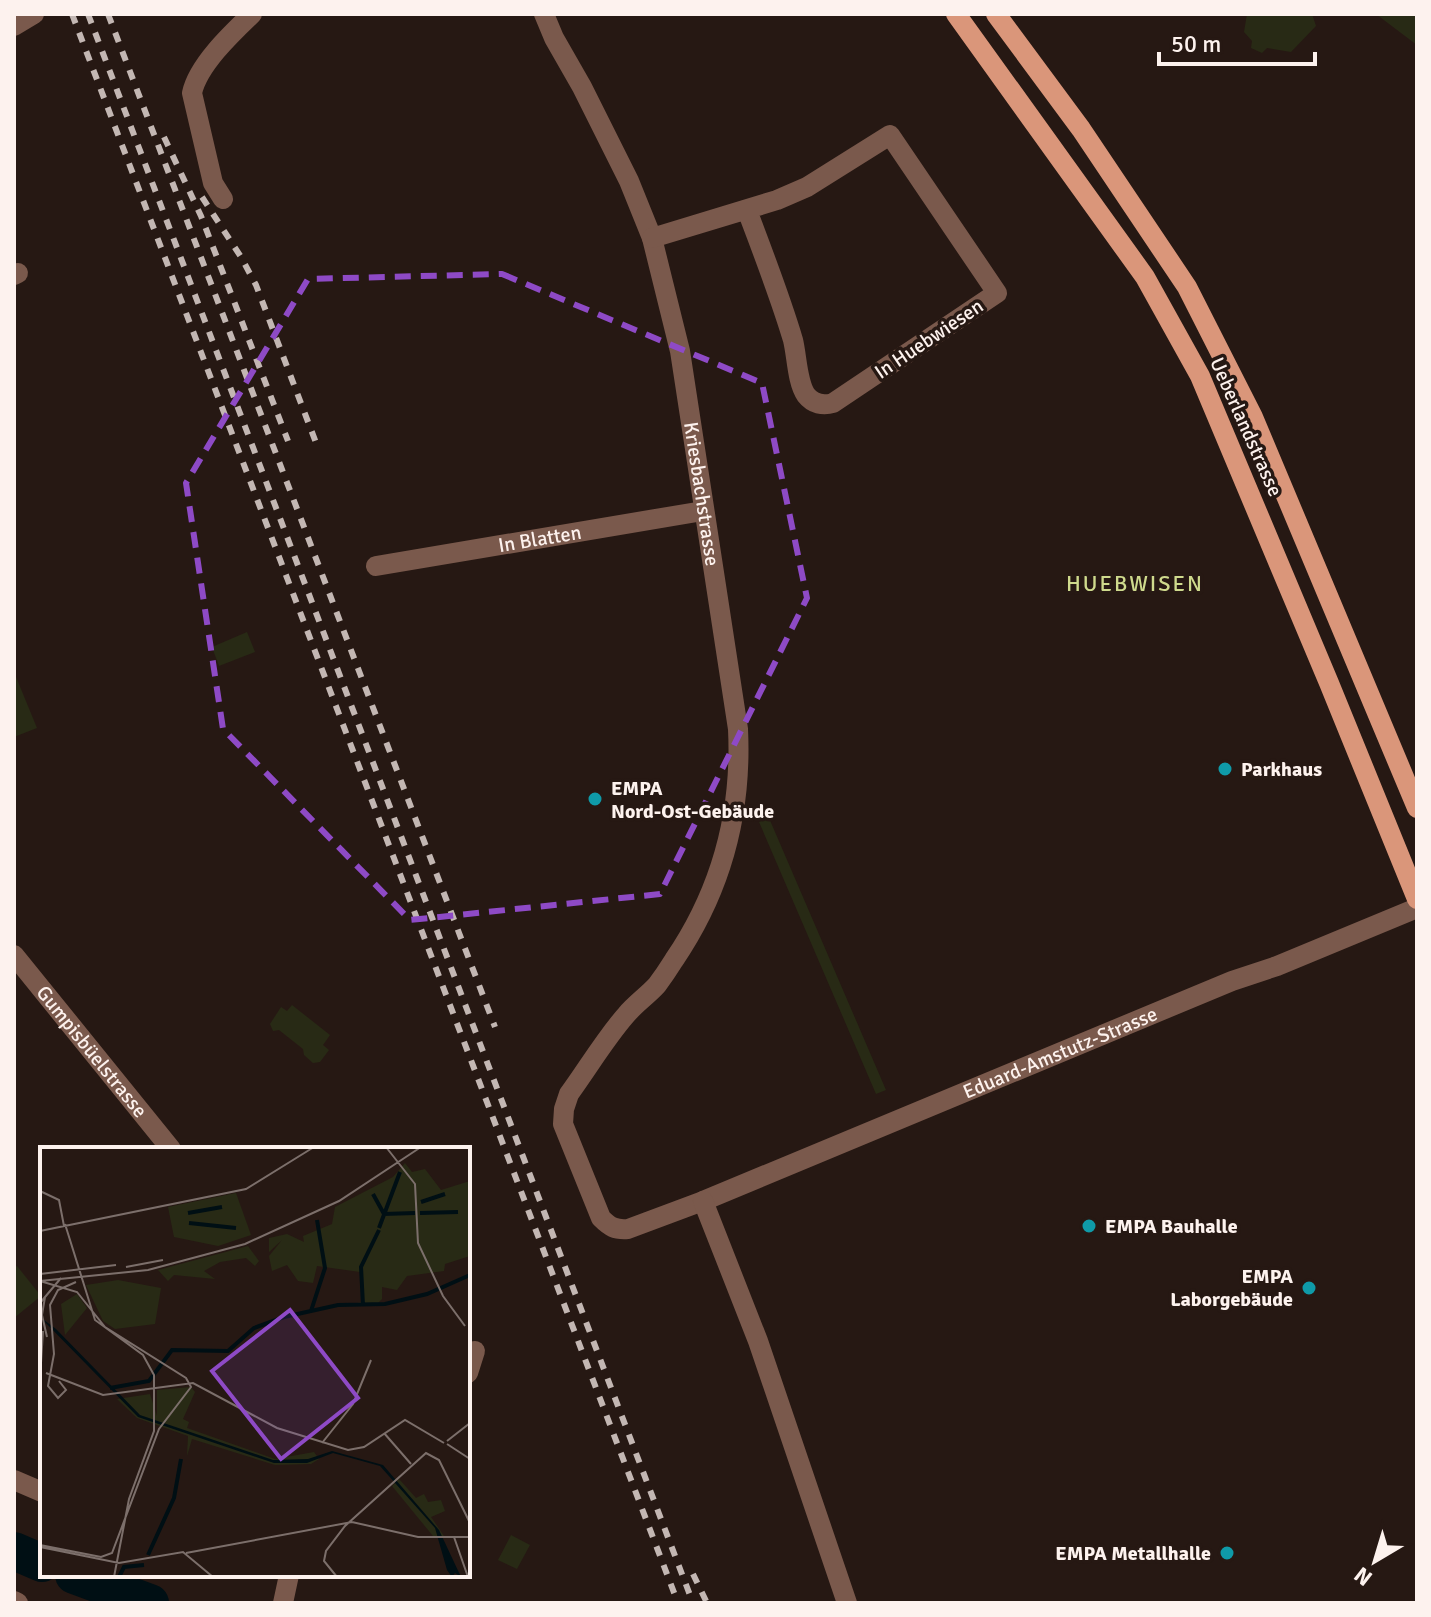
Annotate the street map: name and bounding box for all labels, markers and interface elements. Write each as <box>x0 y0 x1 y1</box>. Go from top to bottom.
scale bar <box>1159 16 1315 66</box>
text: 50 m <box>1171 29 1221 59</box>
street label: In Huebwiesen <box>870 293 988 385</box>
street label: Ueberlandstrasse <box>1204 354 1288 500</box>
street label: Kriesbachstrasse <box>679 420 725 568</box>
street label: In Blatten <box>496 519 583 558</box>
district label: HUEBWISEN <box>1066 570 1204 597</box>
place label: Parkhaus <box>1241 757 1322 782</box>
marker: Parkhaus <box>1216 760 1234 778</box>
place label: EMPA Nord-Ost-Gebäude <box>611 776 774 824</box>
marker: EMPA Nord-Ost-Gebäude <box>586 790 604 808</box>
street label: Gumpisbüelstrasse <box>31 980 153 1122</box>
street label: Eduard-Amstutz-Strasse <box>959 1001 1161 1104</box>
inset map <box>40 1147 470 1577</box>
place label: EMPA Bauhalle <box>1105 1214 1238 1239</box>
marker: EMPA Bauhalle <box>1080 1217 1098 1235</box>
place label: EMPA Laborgebäude <box>1170 1264 1293 1312</box>
marker: EMPA Laborgebäude <box>1300 1279 1318 1297</box>
north arrow <box>1335 1521 1415 1601</box>
place label: EMPA Metallhalle <box>1055 1541 1211 1566</box>
marker: EMPA Metallhalle <box>1218 1544 1236 1562</box>
text: N <box>1349 1561 1377 1592</box>

